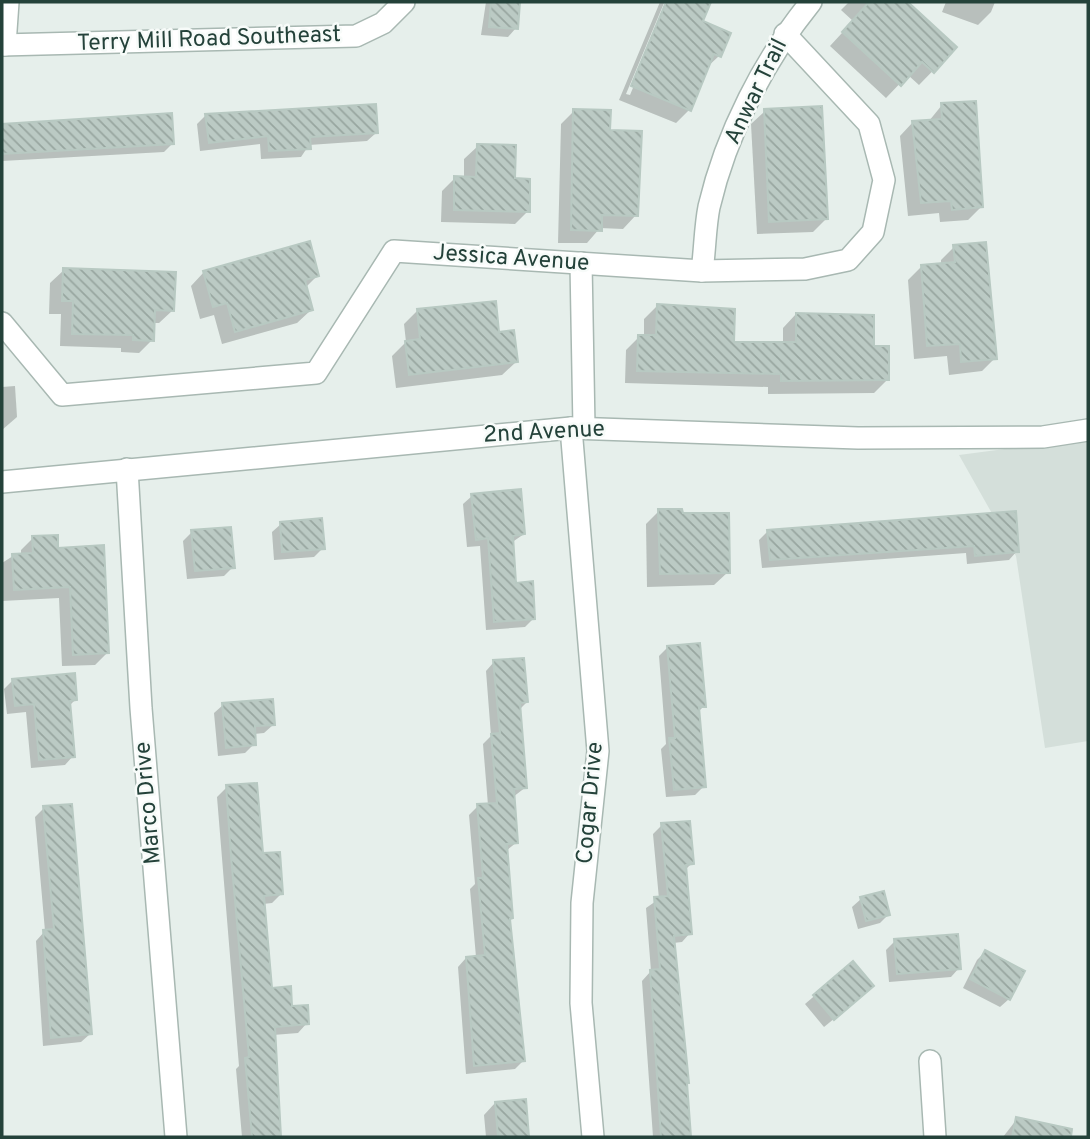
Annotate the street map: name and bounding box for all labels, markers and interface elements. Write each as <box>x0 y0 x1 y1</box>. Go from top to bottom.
street label: Terry Mill Road Southeast <box>76 21 342 59</box>
street label: Anwar Trail <box>719 34 795 150</box>
street label: Jessica Avenue <box>432 239 590 279</box>
street label: 2nd Avenue <box>482 415 606 451</box>
street label: Marco Drive <box>129 740 169 866</box>
street label: Cogar Drive <box>571 741 611 865</box>

